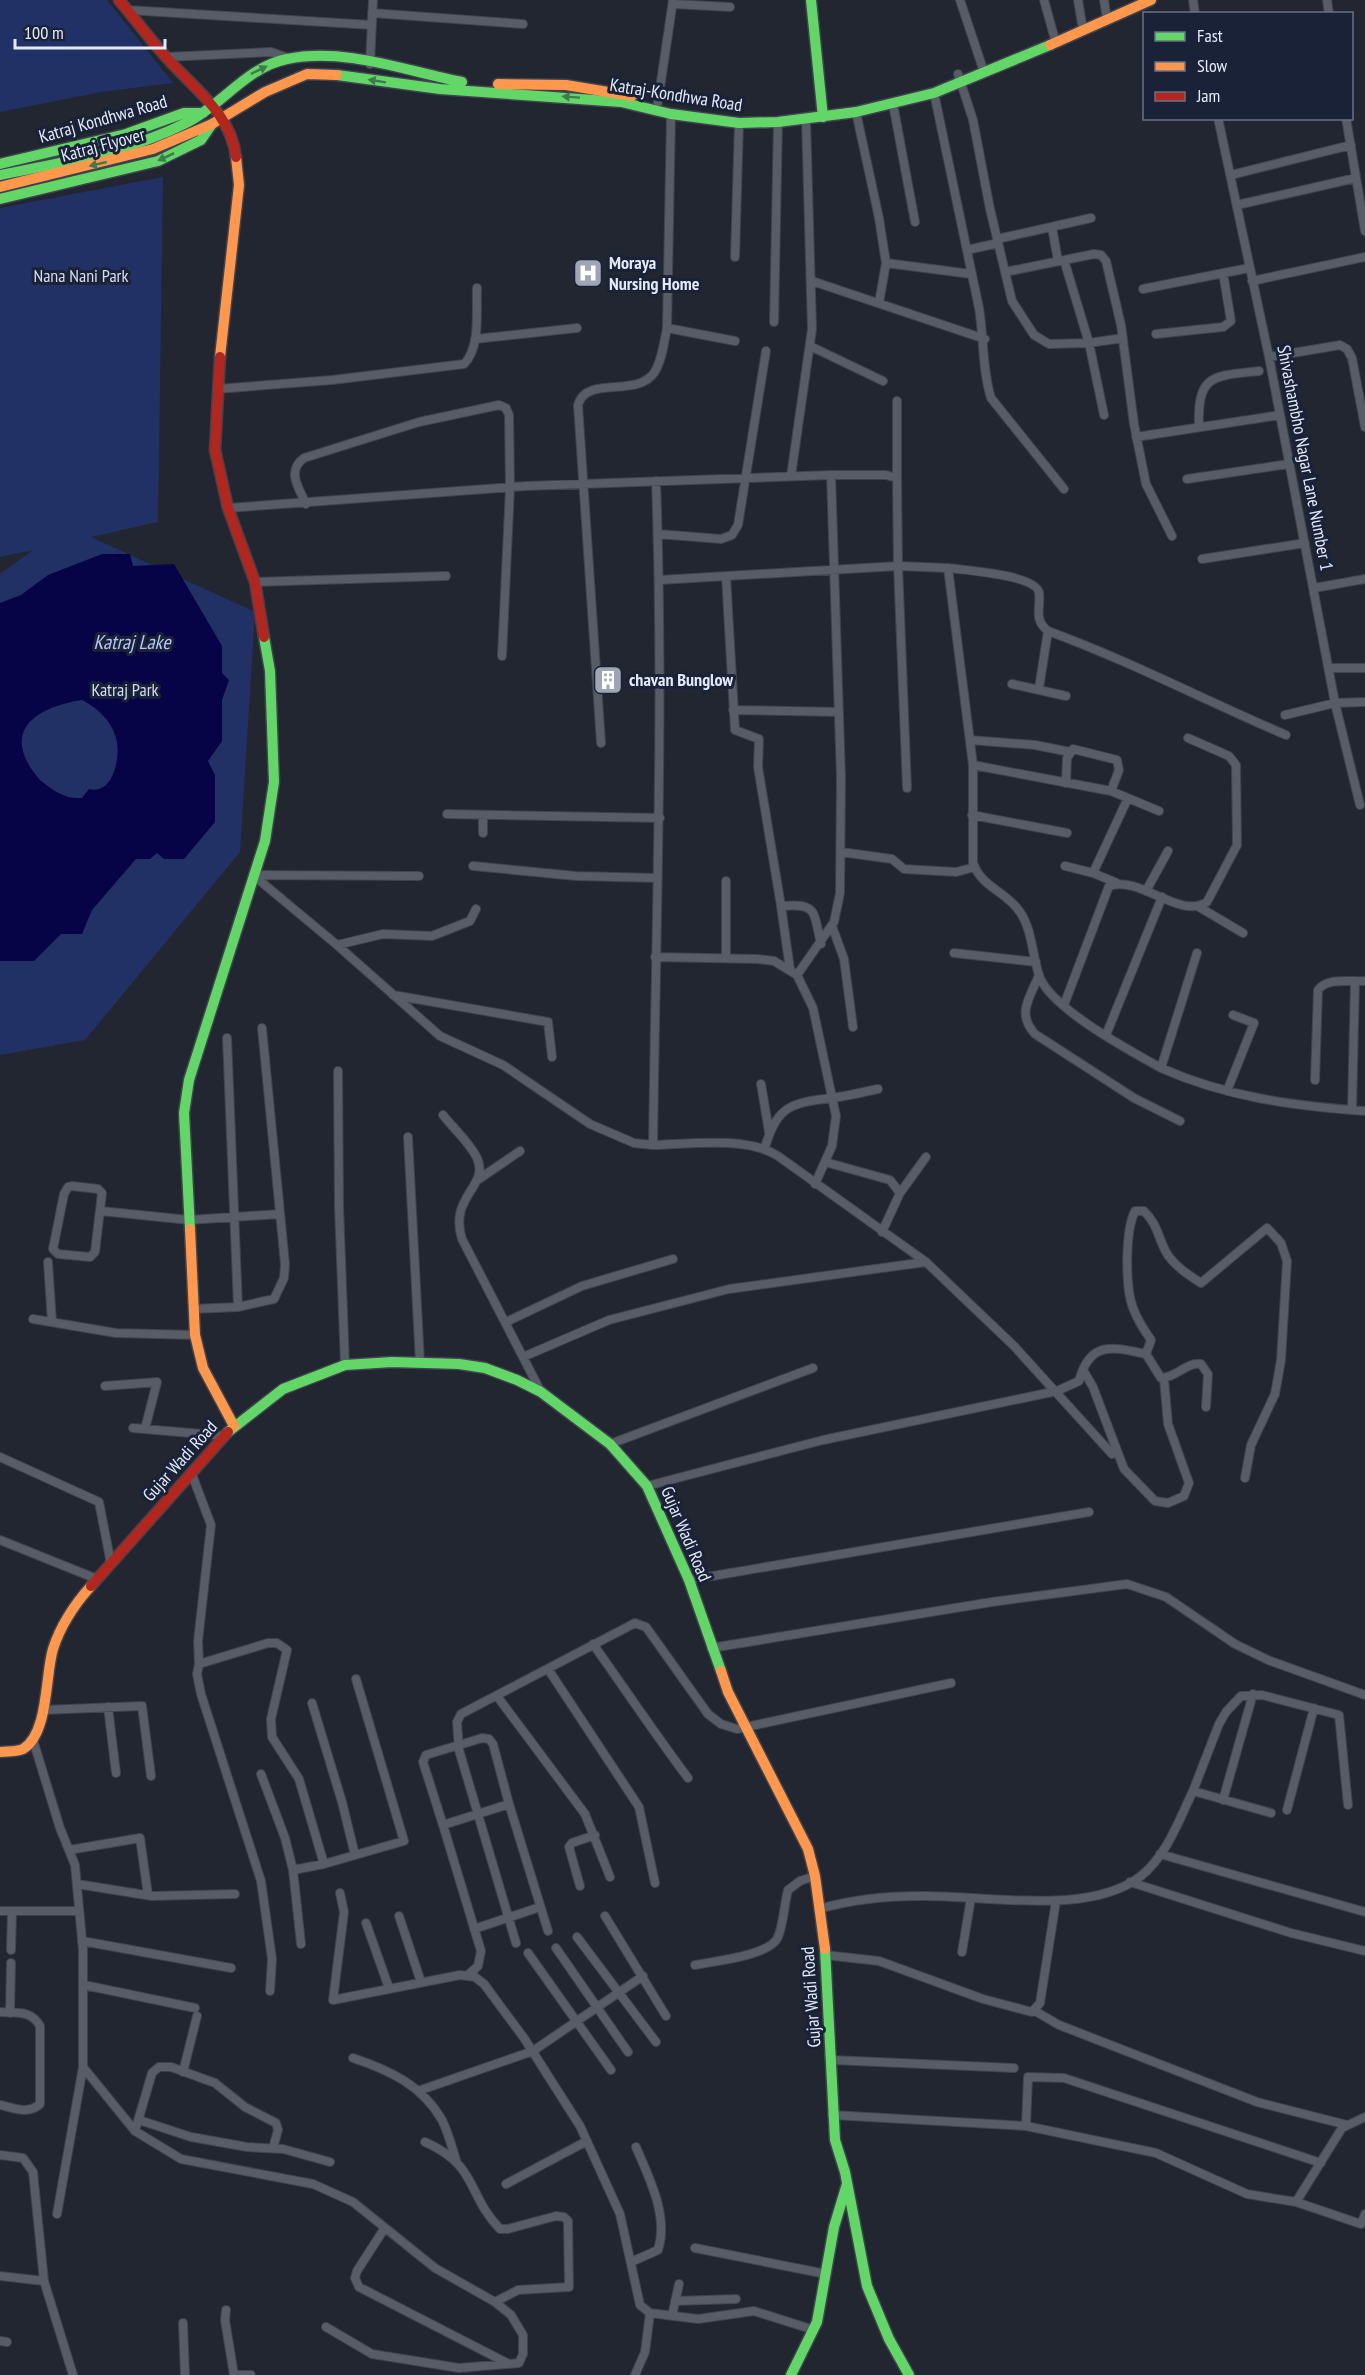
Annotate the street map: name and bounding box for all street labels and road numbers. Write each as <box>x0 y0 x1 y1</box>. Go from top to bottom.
street label: Katraj-Kondhwa Road <box>608 73 744 116</box>
street label: Katraj Kondhwa Road <box>36 89 170 148</box>
street label: Katraj Flyover <box>58 122 147 167</box>
street label: Shivashambho Nagar Lane Number 1 <box>1272 343 1339 573</box>
street label: Gujar Wadi Road <box>137 1415 222 1506</box>
street label: Gujar Wadi Road <box>656 1483 717 1585</box>
street label: Gujar Wadi Road <box>796 1946 825 2048</box>

